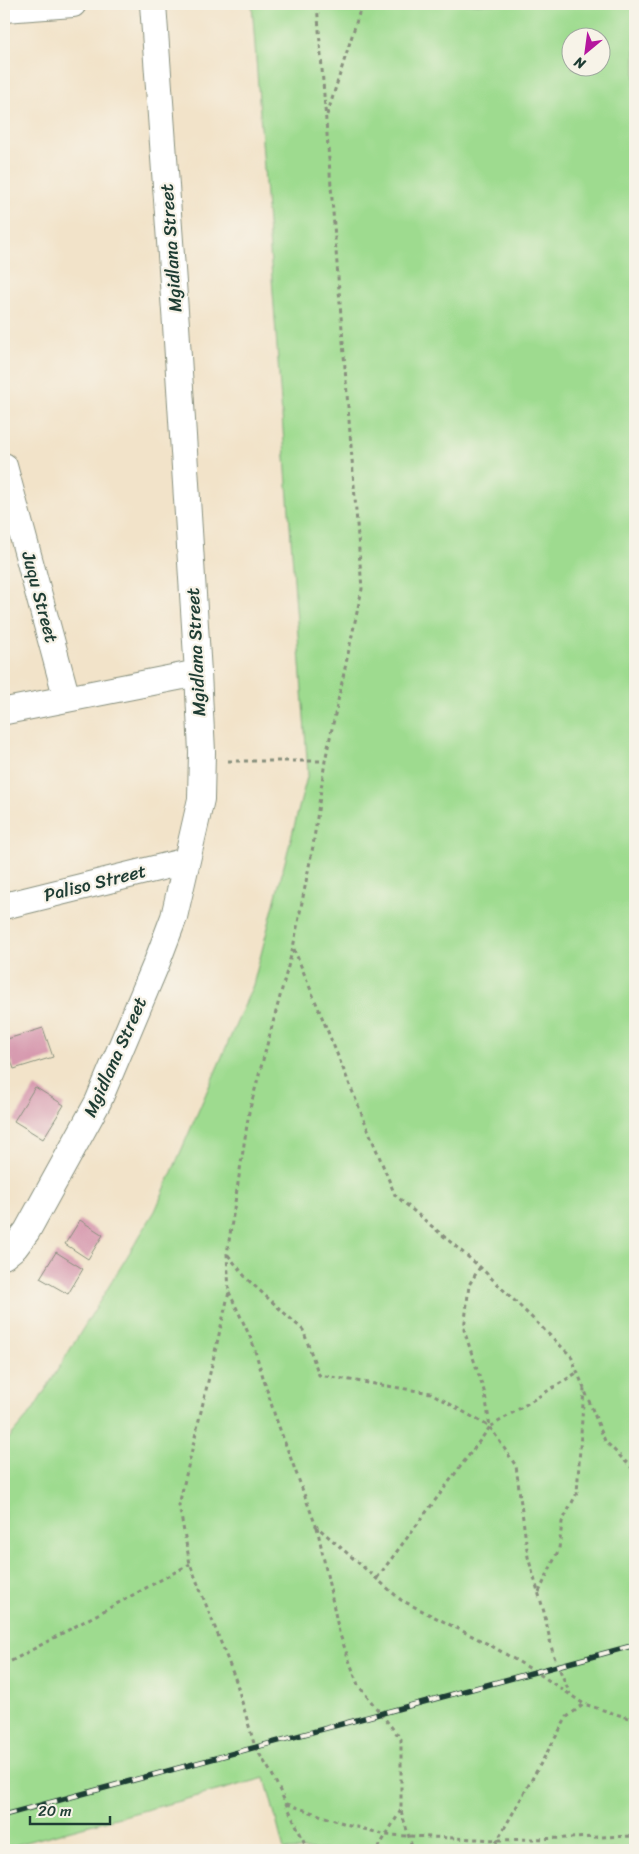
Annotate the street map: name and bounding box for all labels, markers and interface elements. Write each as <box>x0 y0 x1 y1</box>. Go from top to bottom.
north arrow <box>562 28 612 78</box>
text: N <box>569 50 591 77</box>
street label: Mgidlana Street <box>151 183 191 313</box>
street label: Juqu Street <box>12 547 68 646</box>
street label: Mgidlana Street <box>177 587 215 717</box>
street label: Paliso Street <box>41 855 150 911</box>
street label: Mgidlana Street <box>74 992 156 1122</box>
scale bar <box>30 1794 110 1826</box>
text: 20 m <box>38 1798 72 1824</box>

